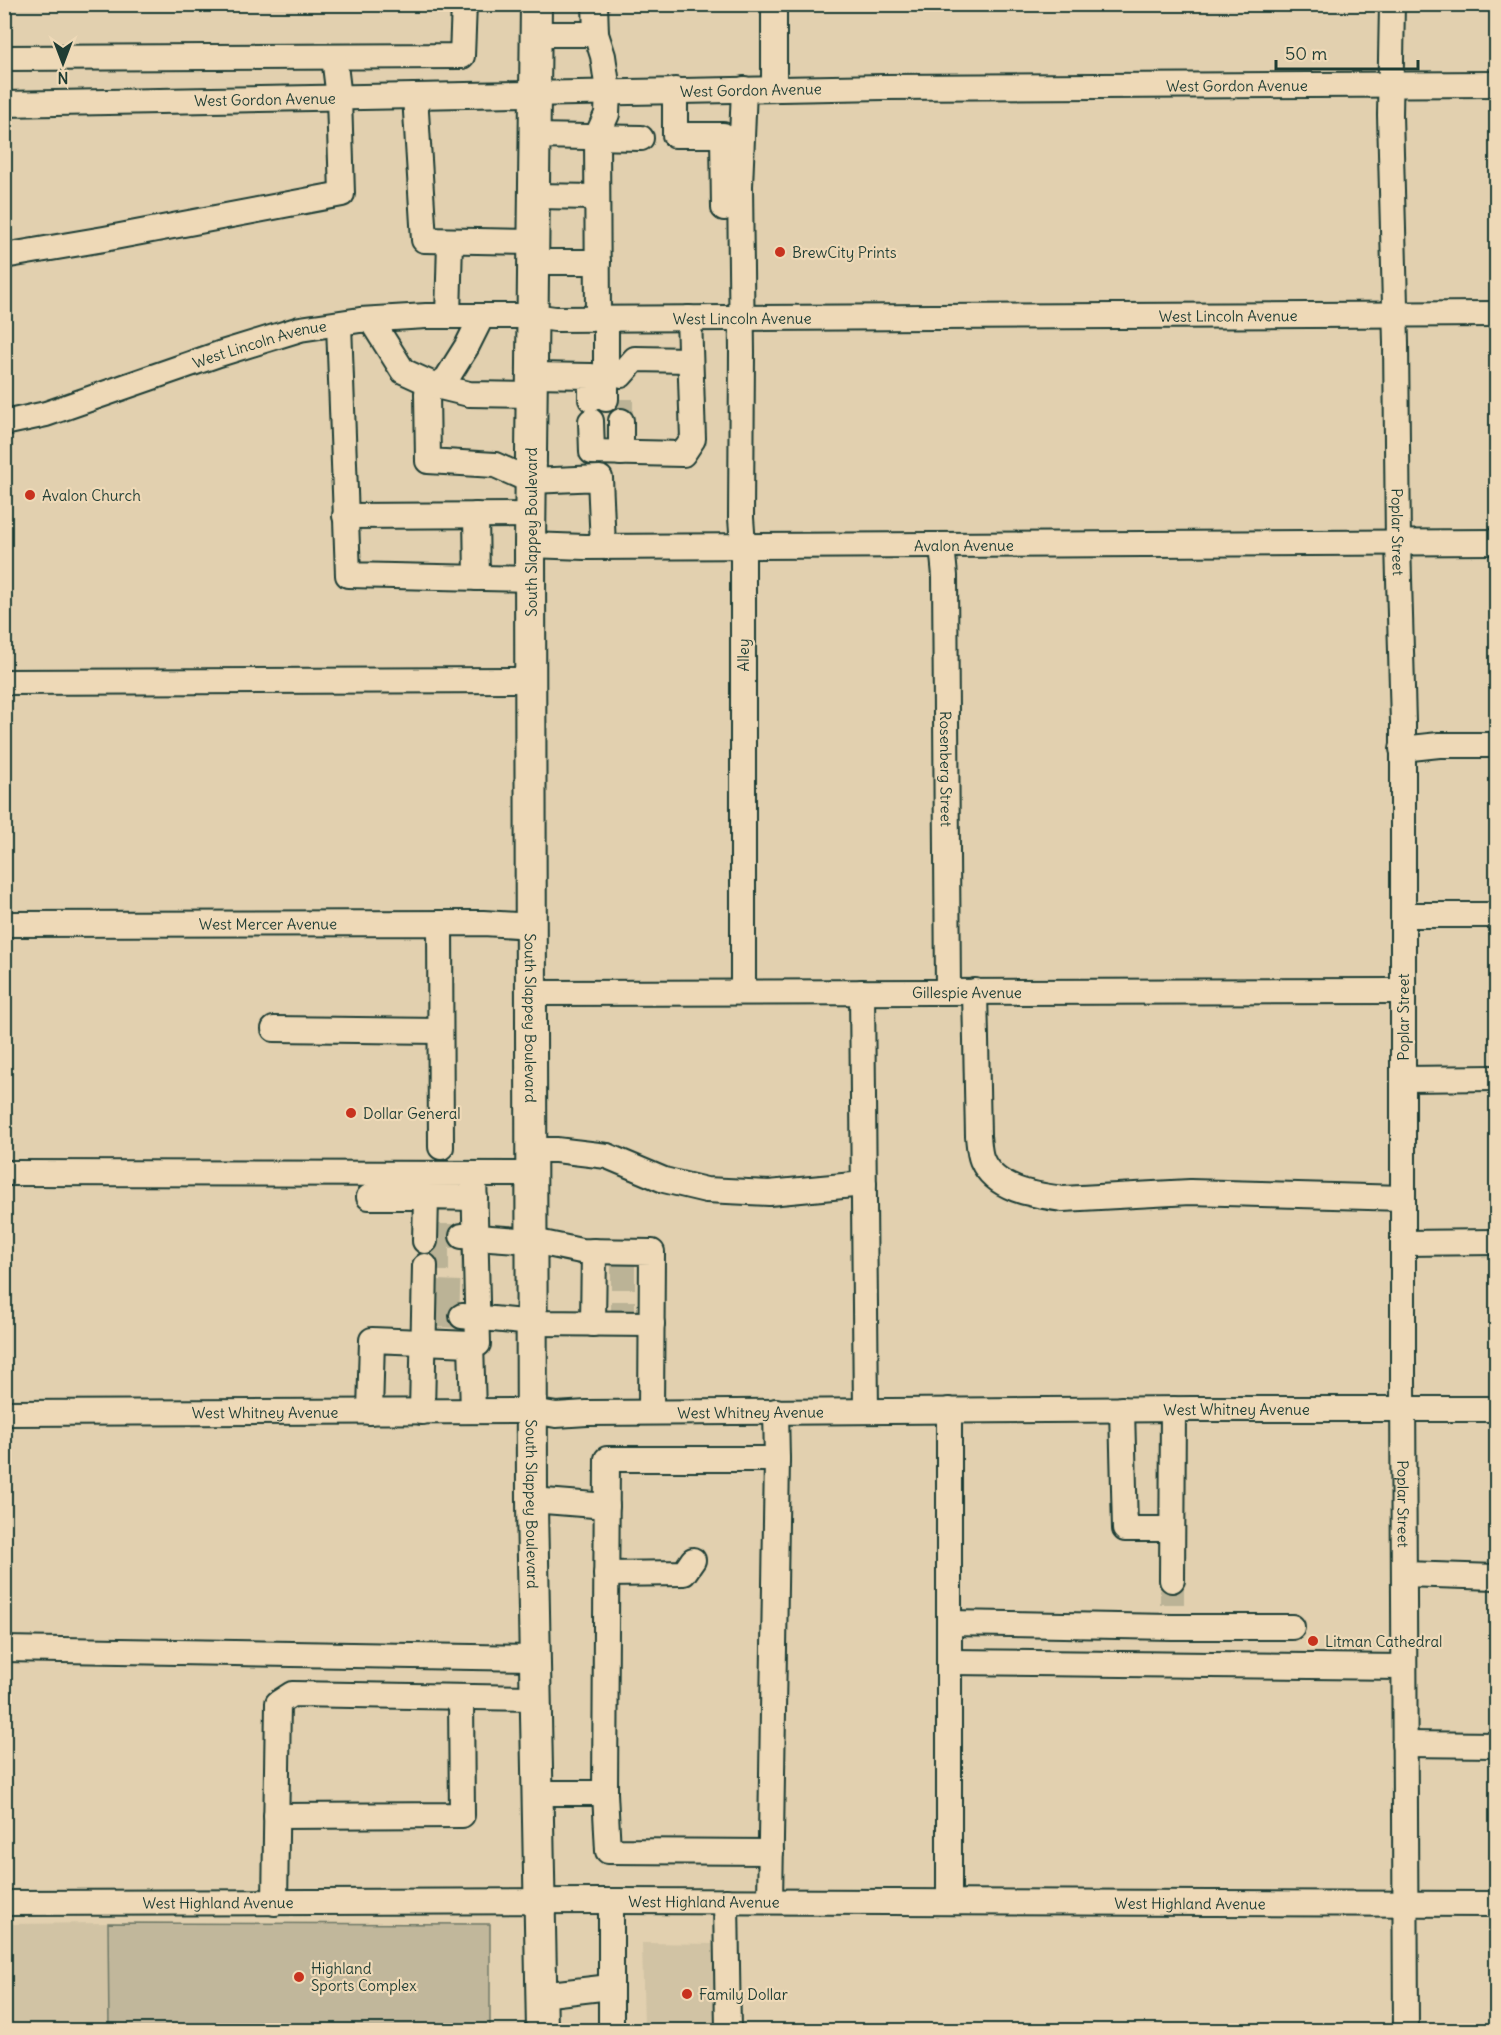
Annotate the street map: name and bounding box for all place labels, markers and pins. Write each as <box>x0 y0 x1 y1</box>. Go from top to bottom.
place label: BrewCity Prints <box>792 243 897 262</box>
marker: BrewCity Prints <box>773 245 787 259</box>
place label: Avalon Church <box>42 486 141 505</box>
marker: Avalon Church <box>23 488 37 502</box>
place label: Dollar General <box>363 1104 461 1123</box>
marker: Dollar General <box>344 1106 358 1120</box>
place label: Litman Cathedral <box>1325 1632 1442 1651</box>
marker: Litman Cathedral <box>1306 1634 1320 1648</box>
place label: Highland Sports Complex <box>311 1959 417 1995</box>
marker: Highland Sports Complex <box>292 1970 306 1984</box>
place label: Family Dollar <box>699 1985 788 2004</box>
marker: Family Dollar <box>680 1987 694 2001</box>

